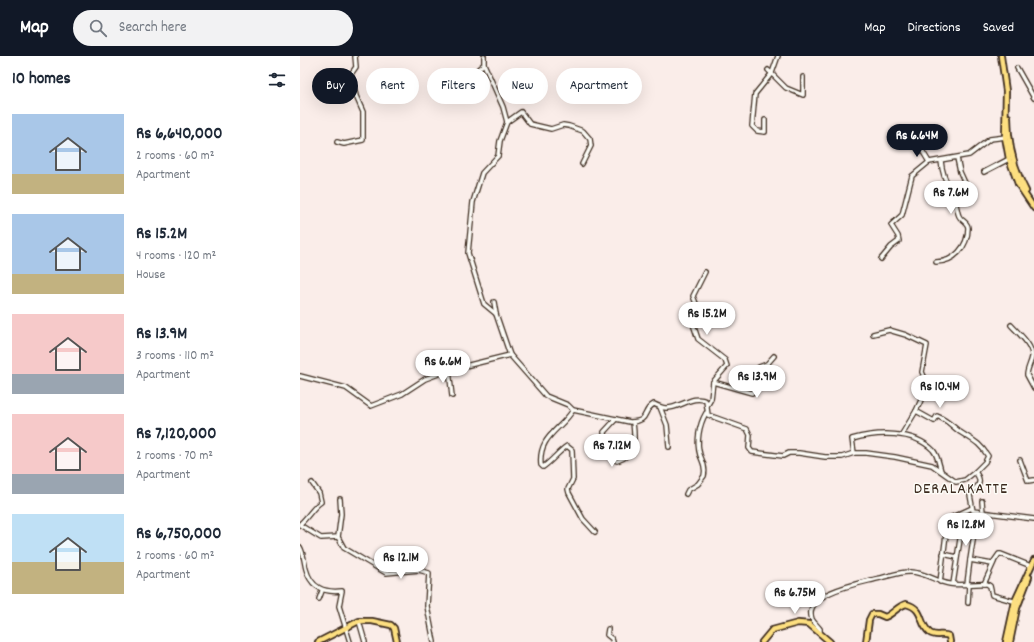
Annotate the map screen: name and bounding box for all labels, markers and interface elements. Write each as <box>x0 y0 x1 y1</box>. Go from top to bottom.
search box <box>73 10 353 46</box>
text: Map <box>20 15 49 42</box>
icon: search <box>87 17 109 39</box>
text: Search here <box>119 17 187 39</box>
text: Map <box>864 18 886 38</box>
text: Directions <box>908 18 961 38</box>
text: Saved <box>983 18 1014 38</box>
text: 10 homes <box>12 68 71 92</box>
chip: Buy <box>312 68 358 104</box>
chip: Rent <box>366 68 419 104</box>
chip: Filters <box>427 68 490 104</box>
chip: New <box>498 68 548 104</box>
chip: Apartment <box>556 68 642 104</box>
icon: filters <box>266 69 288 91</box>
text: Rs 6,640,000 <box>136 123 223 147</box>
pin: Rs 6.64M <box>876 124 958 158</box>
text: Rs 6.64M <box>896 127 938 146</box>
icon: home <box>44 130 92 178</box>
text: 2 rooms · 60 m² <box>136 147 214 166</box>
text: Apartment <box>136 166 190 185</box>
pin: Rs 7.6M <box>914 181 988 215</box>
text: Rs 7.6M <box>933 184 969 203</box>
text: Rs 15.2M <box>136 223 187 247</box>
icon: home <box>44 230 92 278</box>
text: 4 rooms · 120 m² <box>136 247 216 266</box>
text: House <box>136 266 165 285</box>
pin: Rs 15.2M <box>666 302 748 336</box>
text: Rs 15.2M <box>687 305 727 324</box>
text: Rs 13.9M <box>136 323 187 347</box>
icon: home <box>44 330 92 378</box>
text: 3 rooms · 110 m² <box>136 347 214 366</box>
pin: Rs 6.6M <box>406 350 480 384</box>
text: Rs 6.6M <box>424 353 462 372</box>
pin: Rs 13.9M <box>716 365 798 399</box>
text: Apartment <box>136 366 190 385</box>
text: Rs 13.9M <box>737 368 777 387</box>
pin: Rs 10.4M <box>899 375 981 409</box>
text: Rs 10.4M <box>920 378 960 397</box>
text: Rs 7,120,000 <box>136 423 217 447</box>
icon: home <box>44 430 92 478</box>
pin: Rs 7.12M <box>571 434 653 468</box>
text: Rs 7.12M <box>593 437 631 456</box>
text: 2 rooms · 70 m² <box>136 447 213 466</box>
text: Apartment <box>136 466 190 485</box>
district label: DERALAKATTE <box>914 478 1008 501</box>
pin: Rs 12.8M <box>925 513 1007 547</box>
text: Rs 12.8M <box>947 516 985 535</box>
text: Rs 6,750,000 <box>136 523 222 547</box>
icon: home <box>44 530 92 578</box>
pin: Rs 12.1M <box>360 546 442 580</box>
text: 2 rooms · 60 m² <box>136 547 214 566</box>
text: Rs 12.1M <box>383 549 419 568</box>
text: Apartment <box>136 566 190 585</box>
pin: Rs 6.75M <box>754 581 836 615</box>
text: Rs 6.75M <box>774 584 816 603</box>

